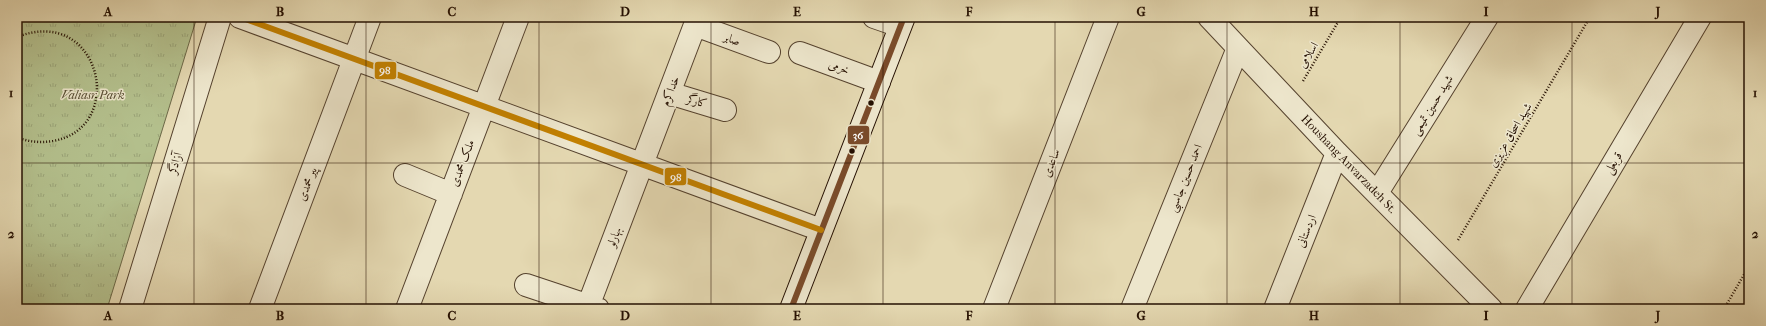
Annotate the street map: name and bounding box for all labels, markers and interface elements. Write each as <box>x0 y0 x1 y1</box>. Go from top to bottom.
text: A <box>103 4 113 19</box>
text: B <box>276 4 285 19</box>
text: C <box>448 4 457 19</box>
text: D <box>620 4 630 19</box>
text: E <box>793 4 801 19</box>
text: F <box>965 4 973 19</box>
text: G <box>1136 4 1146 19</box>
text: H <box>1309 4 1320 19</box>
text: I <box>1483 4 1489 19</box>
text: J <box>1654 4 1661 20</box>
street label: صابر <box>720 29 742 48</box>
street label: اسلامی <box>1295 39 1321 71</box>
street label: خرمی <box>827 57 851 77</box>
line badge: 98 <box>374 61 397 80</box>
text: 98 <box>378 64 391 77</box>
street label: شهید حسین تمیمی <box>1408 72 1458 139</box>
street label: خداکرم <box>658 74 686 109</box>
text: 1 <box>9 85 14 100</box>
text: 1 <box>1753 85 1758 100</box>
park label: Valiasr Park <box>61 88 125 102</box>
street label: کارگر <box>683 90 709 112</box>
unlabelled marker <box>866 98 876 108</box>
street label: شهید اسحاق عزیزی <box>1485 100 1536 171</box>
street label: Houshang Anvarzadeh St. <box>1298 112 1400 216</box>
line badge: 36 <box>847 125 870 145</box>
text: 36 <box>853 129 864 142</box>
street label: ملک محمدی <box>447 138 477 188</box>
street label: احمد حسین جاسبی <box>1165 142 1208 215</box>
unlabelled marker <box>847 146 857 156</box>
street label: ساعدی <box>1039 147 1063 179</box>
street label: آزادگر <box>164 149 186 178</box>
street label: قربعلی <box>1601 149 1627 178</box>
street label: پیر محمدی <box>294 164 322 204</box>
line badge: 98 <box>664 167 687 186</box>
text: 98 <box>669 171 682 184</box>
street label: اردستانی <box>1293 212 1319 249</box>
street label: بهارلو <box>603 225 625 250</box>
text: 2 <box>8 226 15 241</box>
text: 2 <box>1752 226 1759 241</box>
text: A <box>103 308 113 323</box>
text: B <box>276 308 285 323</box>
text: C <box>448 308 457 323</box>
text: D <box>620 308 630 323</box>
text: E <box>793 308 801 323</box>
text: F <box>965 308 973 323</box>
text: G <box>1136 308 1146 323</box>
text: H <box>1309 308 1320 323</box>
text: I <box>1483 308 1489 323</box>
text: J <box>1654 308 1661 324</box>

